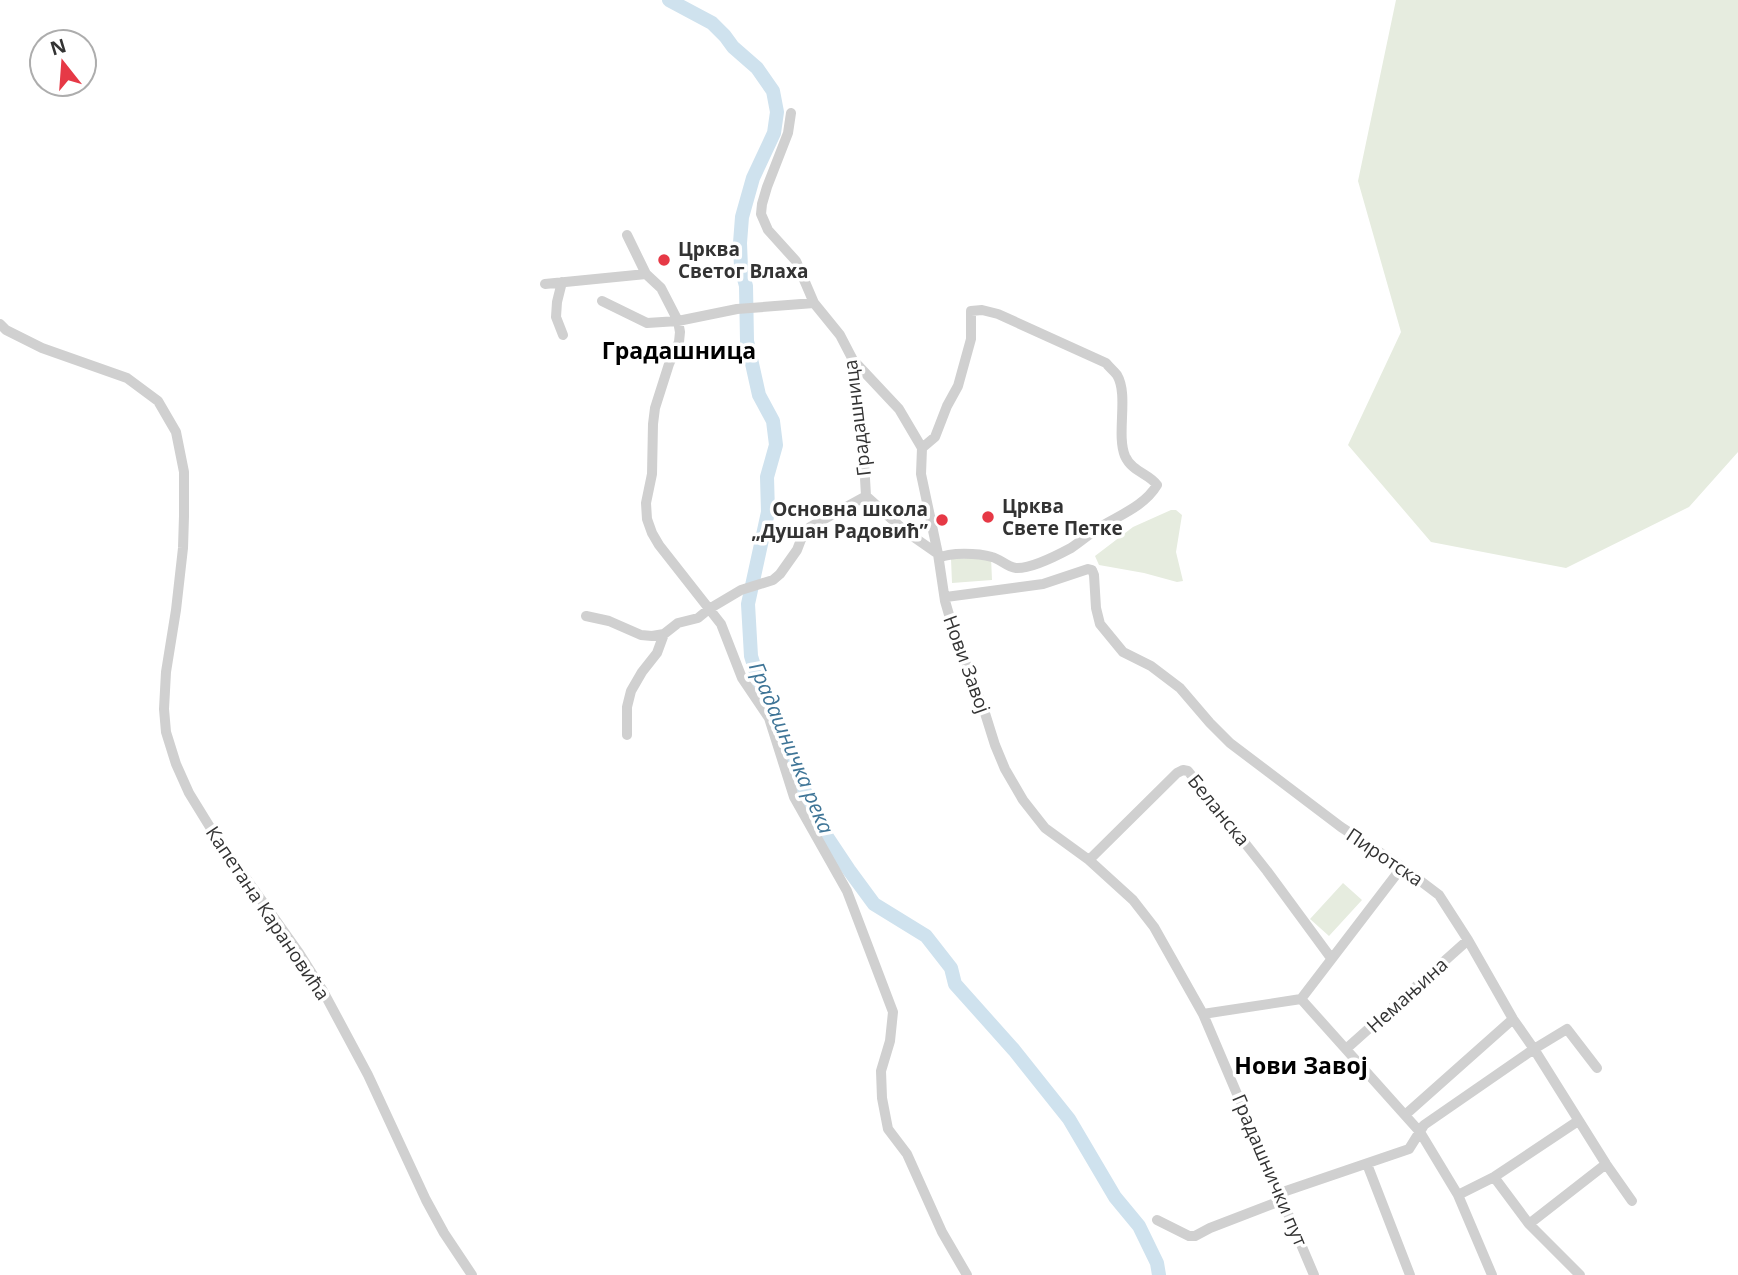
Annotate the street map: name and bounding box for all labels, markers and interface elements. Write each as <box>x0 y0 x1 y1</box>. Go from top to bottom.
north arrow <box>28 28 98 98</box>
text: N <box>47 32 69 61</box>
place label: Црква Светог Влаха <box>678 236 809 284</box>
marker: Црква Светог Влаха <box>656 252 672 268</box>
district label: Градашница <box>602 334 756 366</box>
street label: Градашница <box>837 358 877 478</box>
place label: Црква Свете Петке <box>1002 493 1123 541</box>
place label: Основна школа „Душан Радовић” <box>751 496 929 544</box>
marker: Црква Свете Петке <box>980 509 996 525</box>
marker: Основна школа „Душан Радовић” <box>934 512 950 528</box>
street label: Нови Завој <box>937 612 997 716</box>
water label: Градашничка река <box>743 657 841 838</box>
street label: Беланска <box>1182 769 1256 851</box>
street label: Капетана Карановића <box>200 821 336 1005</box>
street label: Пиротска <box>1342 822 1428 892</box>
street label: Немањина <box>1361 952 1453 1038</box>
district label: Нови Завој <box>1234 1049 1368 1081</box>
street label: Градашнички пут <box>1226 1090 1314 1250</box>

